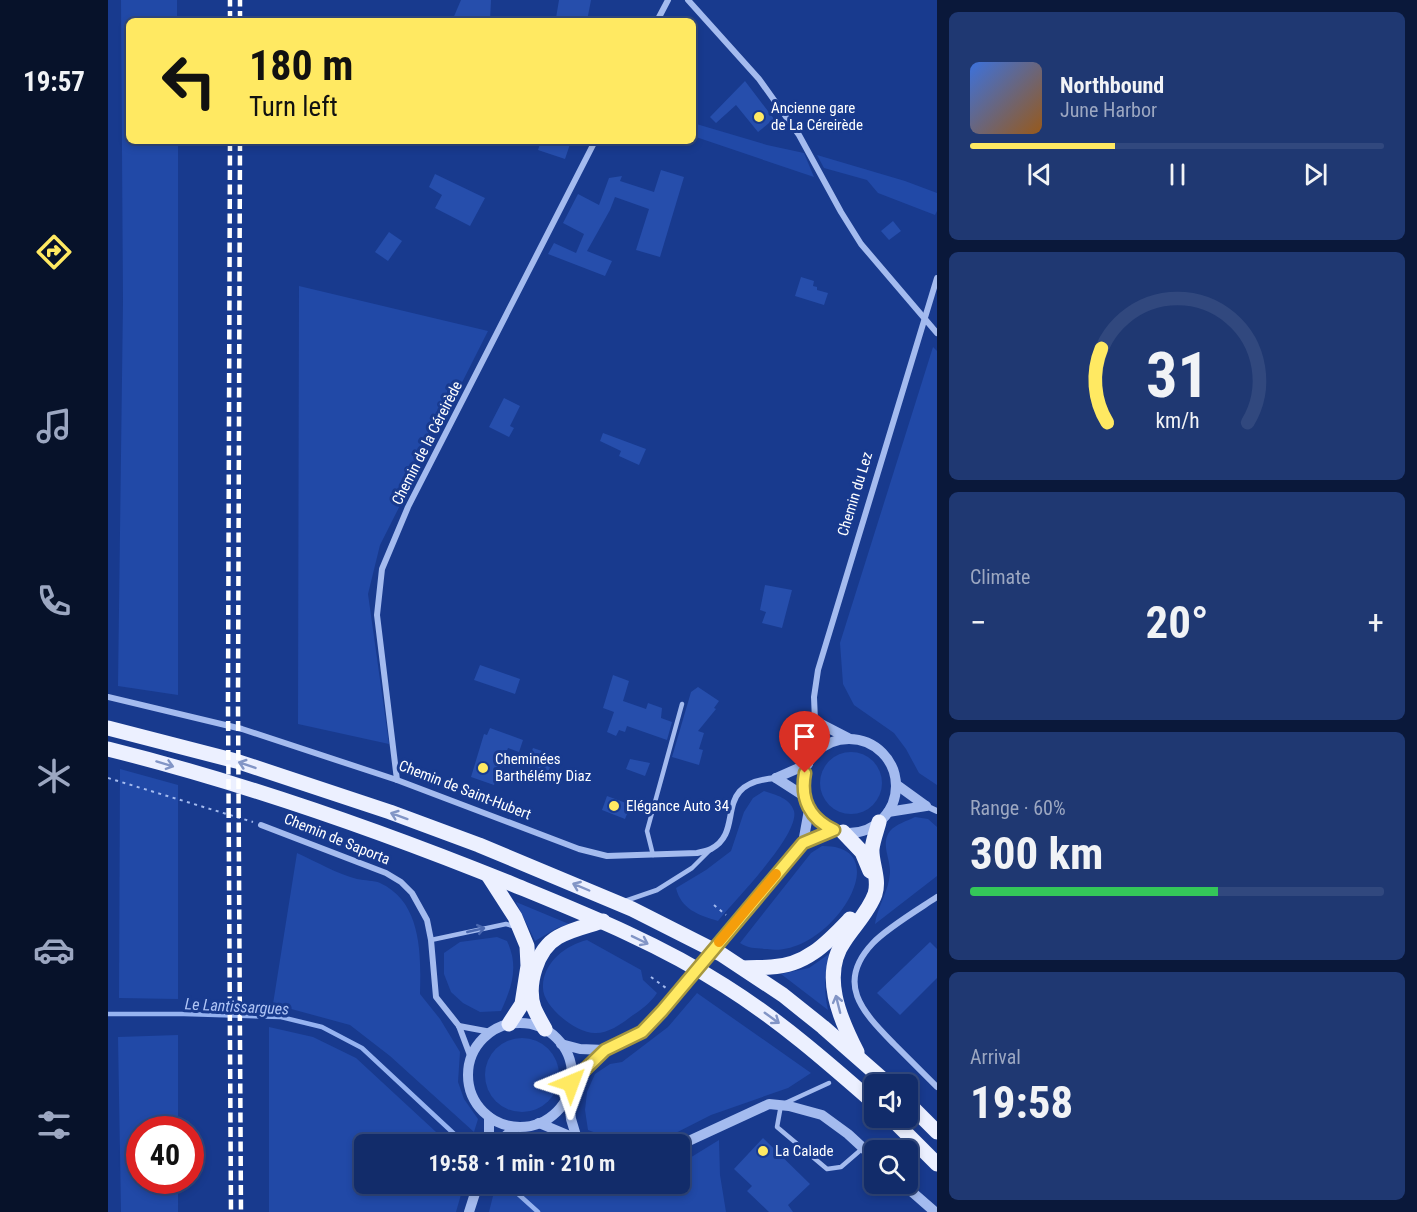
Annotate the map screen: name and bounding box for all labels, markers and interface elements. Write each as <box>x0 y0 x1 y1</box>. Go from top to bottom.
text: 180 m <box>249 41 354 90</box>
icon: left <box>150 42 228 120</box>
text: 19:57 <box>23 66 85 98</box>
text: Northbound <box>1060 73 1164 98</box>
text: Turn left <box>249 91 338 123</box>
text: June Harbor <box>1060 98 1157 122</box>
place label: Ancienne gare de La Céreirède <box>771 99 863 134</box>
marker: Ancienne gare de La Céreirède <box>752 110 766 124</box>
icon: previous <box>1023 158 1056 191</box>
icon: pause <box>1161 158 1194 191</box>
icon: next <box>1299 158 1332 191</box>
icon: directions <box>33 231 75 273</box>
text: 31 <box>1145 339 1209 412</box>
street label: Chemin de la Céreirède <box>388 378 466 508</box>
icon: music <box>33 405 75 447</box>
text: km/h <box>1155 408 1199 433</box>
street label: Chemin du Lez <box>834 450 876 538</box>
text: Climate <box>970 565 1030 589</box>
icon: phone <box>33 580 75 622</box>
text: 20° <box>1146 596 1209 649</box>
text: − <box>970 603 987 642</box>
text: + <box>1368 603 1384 642</box>
pin <box>779 711 830 773</box>
icon: arrive <box>788 720 821 753</box>
place label: Cheminées Barthélémy Diaz <box>495 750 591 785</box>
icon: climate <box>33 755 75 797</box>
street label: Chemin de Saint-Hubert <box>396 756 534 824</box>
one-way arrow <box>155 759 174 770</box>
one-way arrow <box>238 759 257 770</box>
marker: Cheminées Barthélémy Diaz <box>476 761 490 775</box>
text: Range · 60% <box>970 796 1066 820</box>
place label: Elégance Auto 34 <box>626 797 729 815</box>
marker: Elégance Auto 34 <box>607 799 621 813</box>
street label: Chemin de Saporta <box>281 810 393 868</box>
one-way arrow <box>390 810 409 821</box>
text: 300 km <box>970 827 1103 880</box>
one-way arrow <box>572 881 590 892</box>
one-way arrow <box>466 923 485 935</box>
icon: car <box>33 929 75 971</box>
one-way arrow <box>631 934 649 946</box>
water label: Le Lantissargues <box>184 994 290 1019</box>
one-way arrow <box>831 995 843 1014</box>
one-way arrow <box>763 1012 779 1024</box>
text: Arrival <box>970 1045 1021 1069</box>
position arrow <box>539 1051 603 1115</box>
map controls <box>864 1074 918 1194</box>
button: sound <box>864 1074 918 1128</box>
text: 19:58 <box>970 1076 1073 1129</box>
icon: filters <box>33 1104 75 1146</box>
speed limit sign: 40 <box>126 1116 204 1194</box>
button: search <box>864 1140 918 1194</box>
place label: La Calade <box>775 1142 834 1160</box>
marker: La Calade <box>756 1144 770 1158</box>
text: 19:58 · 1 min · 210 m <box>429 1151 615 1176</box>

